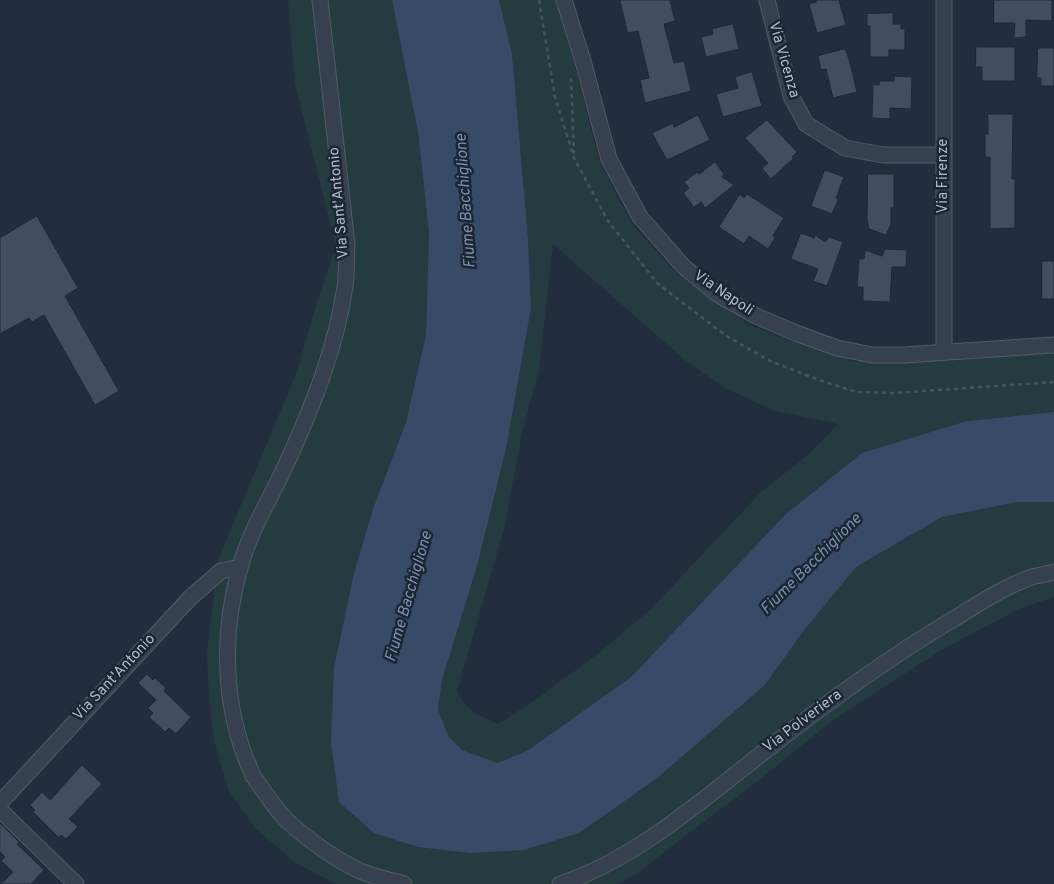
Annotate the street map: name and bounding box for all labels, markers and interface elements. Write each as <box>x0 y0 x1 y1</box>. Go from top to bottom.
street label: Via Vicenza <box>764 20 802 100</box>
water label: Fiume Bacchiglione <box>453 133 481 269</box>
street label: Via Firenze <box>935 139 953 213</box>
street label: Via Sant'Antonio <box>326 146 354 260</box>
street label: Via Napoli <box>690 268 756 320</box>
water label: Fiume Bacchiglione <box>758 511 866 619</box>
water label: Fiume Bacchiglione <box>382 530 438 664</box>
street label: Via Sant'Antonio <box>70 631 160 725</box>
street label: Via Polveriera <box>760 687 846 757</box>

